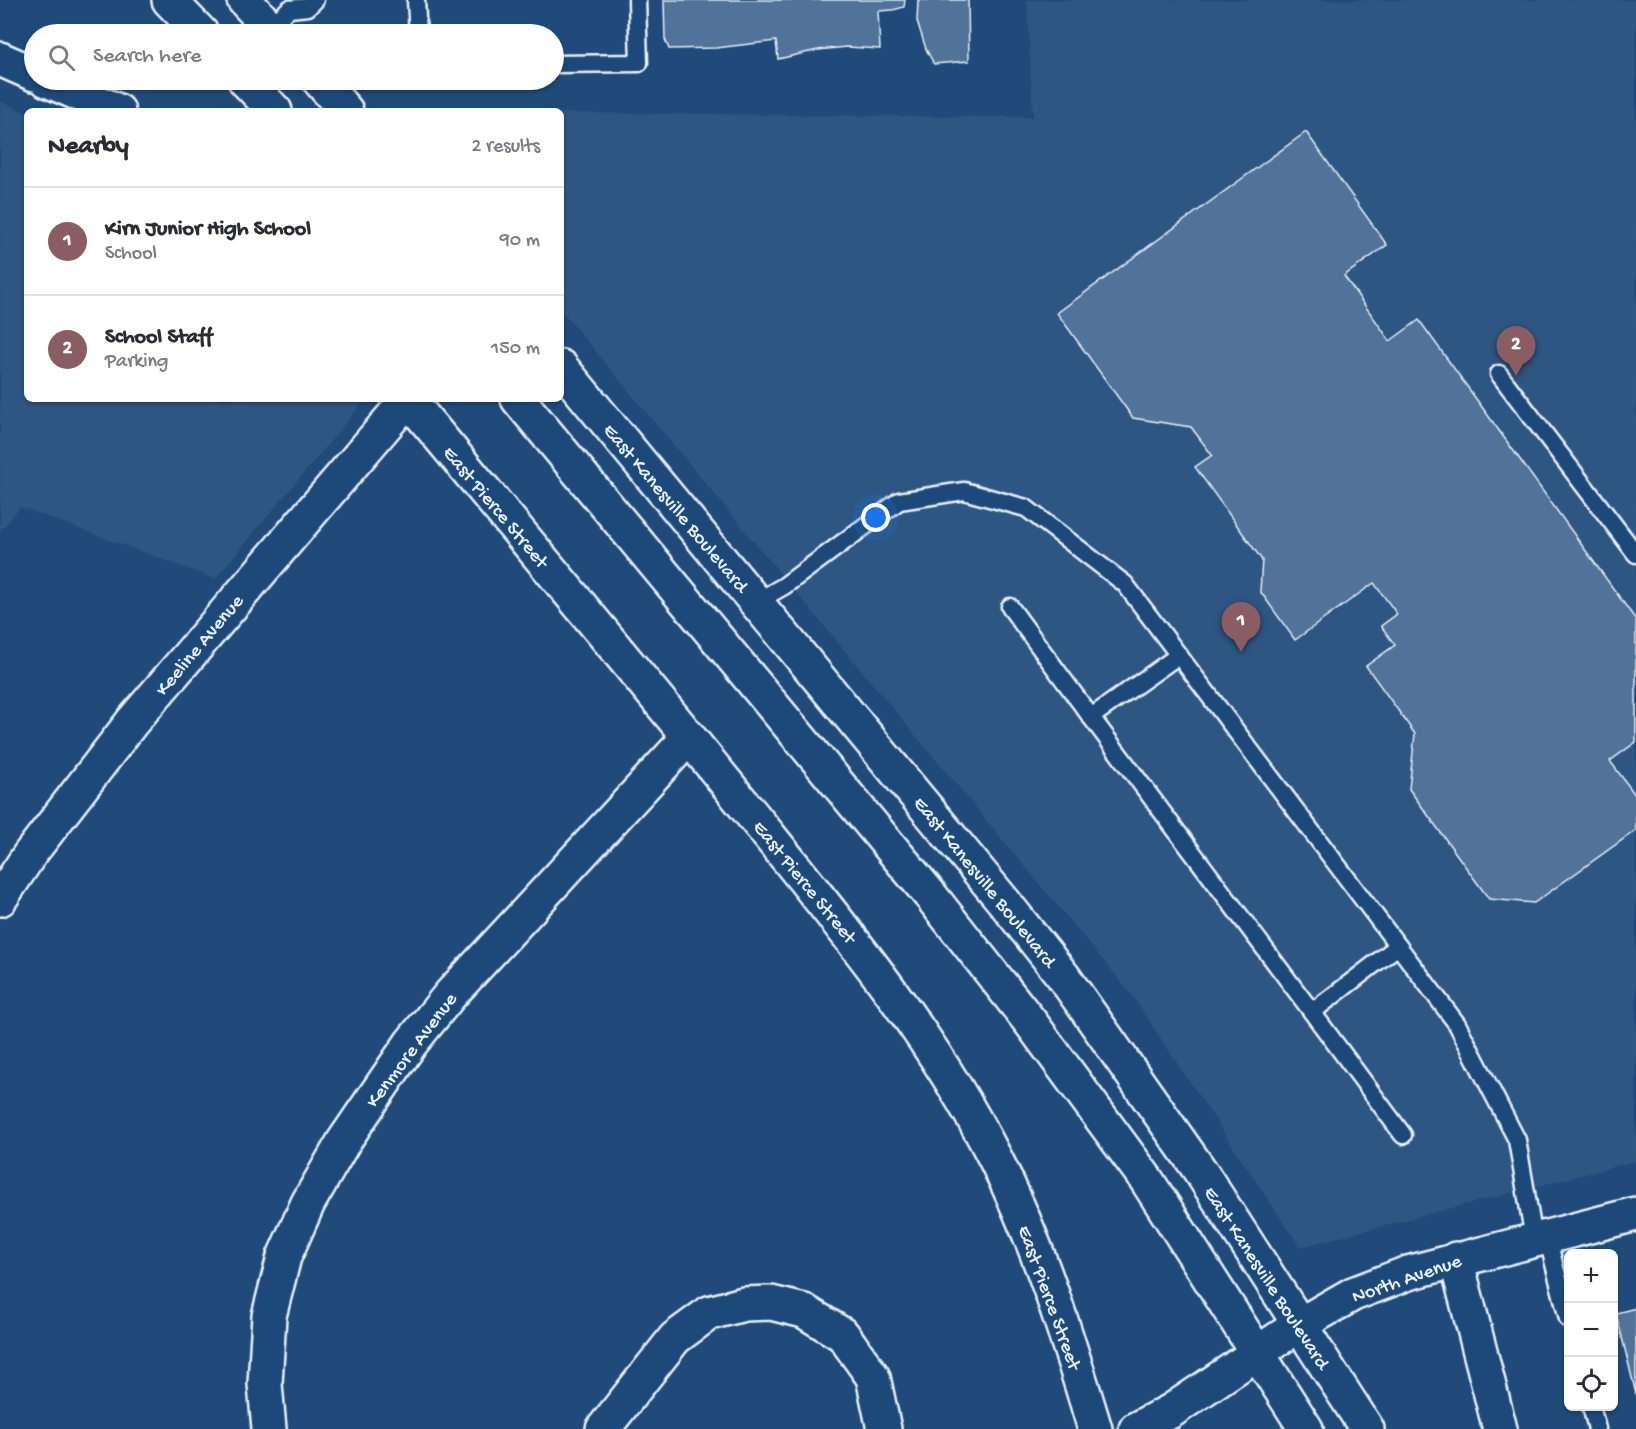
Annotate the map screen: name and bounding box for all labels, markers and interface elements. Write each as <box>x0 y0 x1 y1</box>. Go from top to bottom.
search box <box>24 24 564 90</box>
icon: search <box>45 41 78 74</box>
text: Search here <box>93 44 201 70</box>
text: Nearby <box>48 132 129 163</box>
text: 2 results <box>471 136 540 159</box>
text: Kirn Junior High School <box>105 217 311 243</box>
text: 1 <box>63 230 72 253</box>
text: 90 m <box>500 230 540 253</box>
text: School <box>105 243 157 266</box>
text: School Staff <box>105 325 212 351</box>
pin: 2 <box>1496 326 1536 376</box>
text: 2 <box>63 338 72 361</box>
text: 150 m <box>491 338 540 361</box>
text: Parking <box>105 351 168 374</box>
street label: East Kanesville Boulevard <box>597 420 753 600</box>
street label: East Pierce Street <box>437 443 553 575</box>
your location <box>861 503 890 532</box>
street label: Keeline Avenue <box>152 590 250 702</box>
pin: 1 <box>1222 602 1260 652</box>
street label: East Kanesville Boulevard <box>907 793 1061 975</box>
street label: East Pierce Street <box>747 817 861 951</box>
street label: Kenmore Avenue <box>362 989 464 1113</box>
street label: East Kanesville Boulevard <box>1197 1183 1334 1377</box>
street label: East Pierce Street <box>1011 1223 1085 1375</box>
map controls <box>1564 1249 1618 1411</box>
button: + <box>1564 1249 1618 1303</box>
street label: North Avenue <box>1349 1251 1466 1310</box>
button: − <box>1564 1303 1618 1357</box>
button: locate <box>1564 1357 1618 1411</box>

